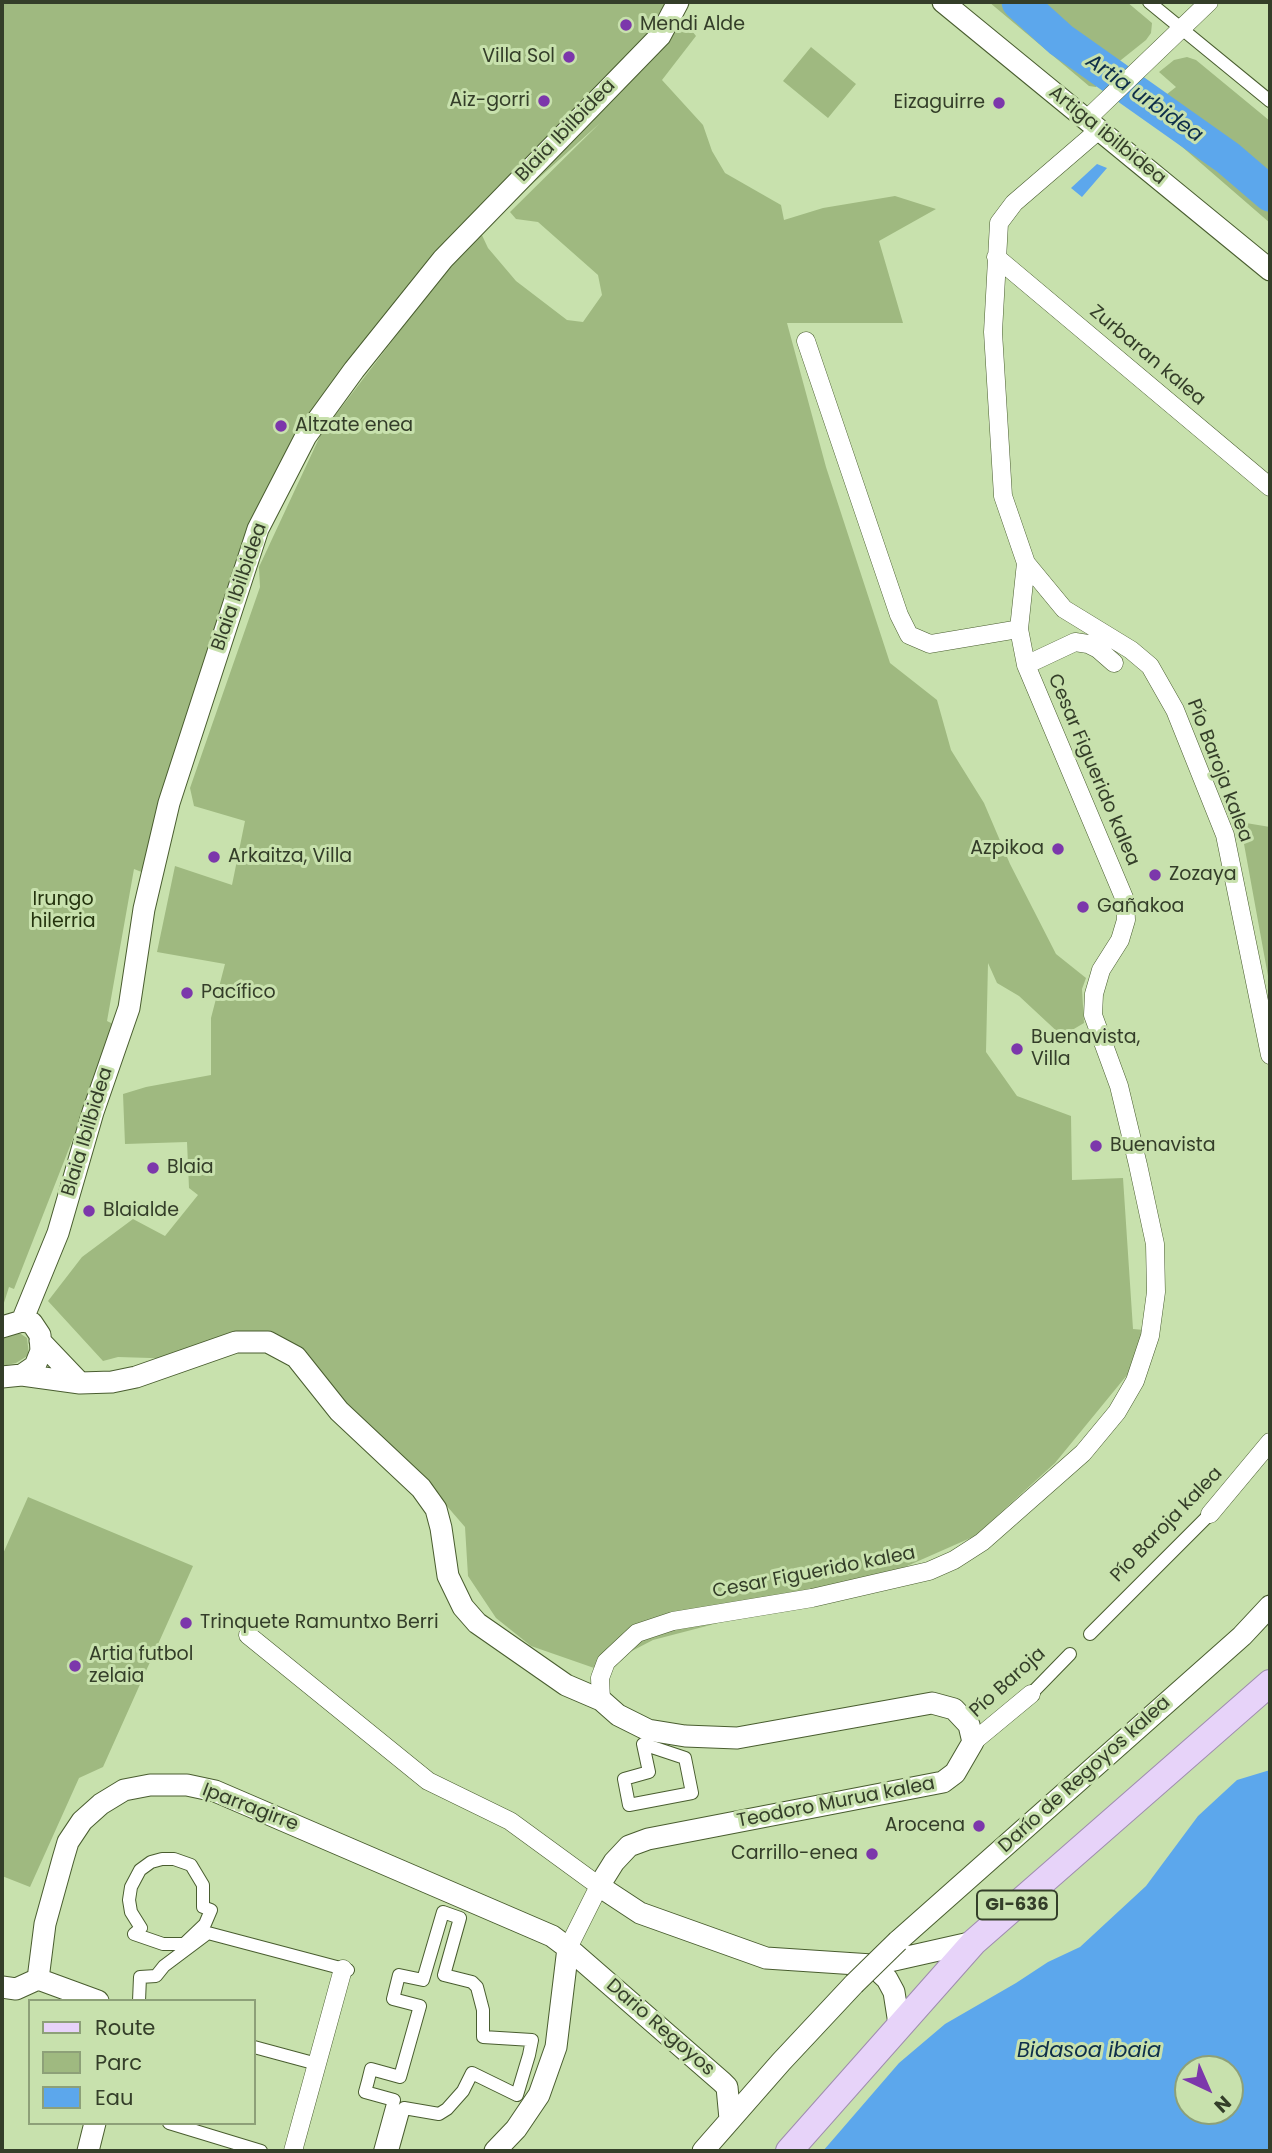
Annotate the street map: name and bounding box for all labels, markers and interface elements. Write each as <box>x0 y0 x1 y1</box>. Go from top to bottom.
place label: Mendi Alde <box>640 14 745 36</box>
marker: Mendi Alde <box>618 17 634 33</box>
place label: Villa Sol <box>482 46 555 68</box>
marker: Villa Sol <box>561 49 577 65</box>
water label: Artia urbidea <box>1081 49 1207 149</box>
street label: Blaia Ibilbidea <box>511 75 621 187</box>
street label: Artiga ibilbidea <box>1044 82 1170 190</box>
place label: Aiz-gorri <box>450 90 530 112</box>
place label: Eizaguirre <box>893 92 985 114</box>
marker: Aiz-gorri <box>536 93 552 109</box>
marker: Eizaguirre <box>991 95 1007 111</box>
street label: Zurbaran kalea <box>1084 301 1210 411</box>
place label: Altzate enea <box>295 415 413 437</box>
marker: Altzate enea <box>273 418 289 434</box>
street label: Blaia Ibilbidea <box>207 520 273 654</box>
street label: Cesar Figuerido kalea <box>1042 671 1144 869</box>
street label: Pío Baroja kalea <box>1181 696 1257 846</box>
place label: Azpikoa <box>970 838 1044 860</box>
marker: Azpikoa <box>1050 841 1066 857</box>
place label: Arkaitza, Villa <box>228 846 352 868</box>
marker: Arkaitza, Villa <box>206 849 222 865</box>
place label: Zozaya <box>1169 864 1236 886</box>
marker: Zozaya <box>1147 867 1163 883</box>
park label: Irungo hilerria <box>31 889 95 933</box>
place label: Gañakoa <box>1097 896 1184 918</box>
marker: Gañakoa <box>1075 899 1091 915</box>
place label: Pacífico <box>201 982 276 1004</box>
marker: Pacífico <box>179 985 195 1001</box>
place label: Buenavista, Villa <box>1031 1027 1140 1071</box>
marker: Buenavista, Villa <box>1009 1041 1025 1057</box>
street label: Blaia Ibilbidea <box>58 1065 118 1199</box>
place label: Buenavista <box>1110 1135 1216 1157</box>
marker: Buenavista <box>1088 1138 1104 1154</box>
place label: Blaia <box>167 1157 214 1179</box>
marker: Blaia <box>145 1160 161 1176</box>
place label: Blaialde <box>103 1200 179 1222</box>
marker: Blaialde <box>81 1203 97 1219</box>
street label: Pío Baroja kalea <box>1106 1463 1228 1587</box>
street label: Cesar Figuerido kalea <box>711 1542 917 1604</box>
place label: Trinquete Ramuntxo Berri <box>200 1612 439 1634</box>
marker: Trinquete Ramuntxo Berri <box>178 1615 194 1631</box>
street label: Pío Baroja <box>965 1643 1051 1723</box>
place label: Artia futbol zelaia <box>89 1644 193 1688</box>
marker: Artia futbol zelaia <box>67 1658 83 1674</box>
street label: Darío de Regoyos kalea <box>994 1692 1176 1858</box>
street label: Teodoro Murua kalea <box>735 1773 937 1833</box>
street label: Iparragirre <box>199 1779 301 1837</box>
place label: Arocena <box>885 1815 965 1837</box>
marker: Arocena <box>971 1818 987 1834</box>
place label: Carrillo-enea <box>731 1843 858 1865</box>
marker: Carrillo-enea <box>864 1846 880 1862</box>
road number: GI-636 <box>977 1891 1057 1920</box>
street label: Dario Regoyos <box>601 1975 719 2081</box>
legend <box>28 1999 256 2125</box>
text: Route <box>95 2013 155 2042</box>
water label: Bidasoa ibaia <box>1017 2039 1161 2065</box>
text: Parc <box>95 2048 142 2077</box>
north arrow <box>1174 2055 1244 2125</box>
text: Eau <box>95 2083 133 2112</box>
text: N <box>1208 2089 1237 2119</box>

